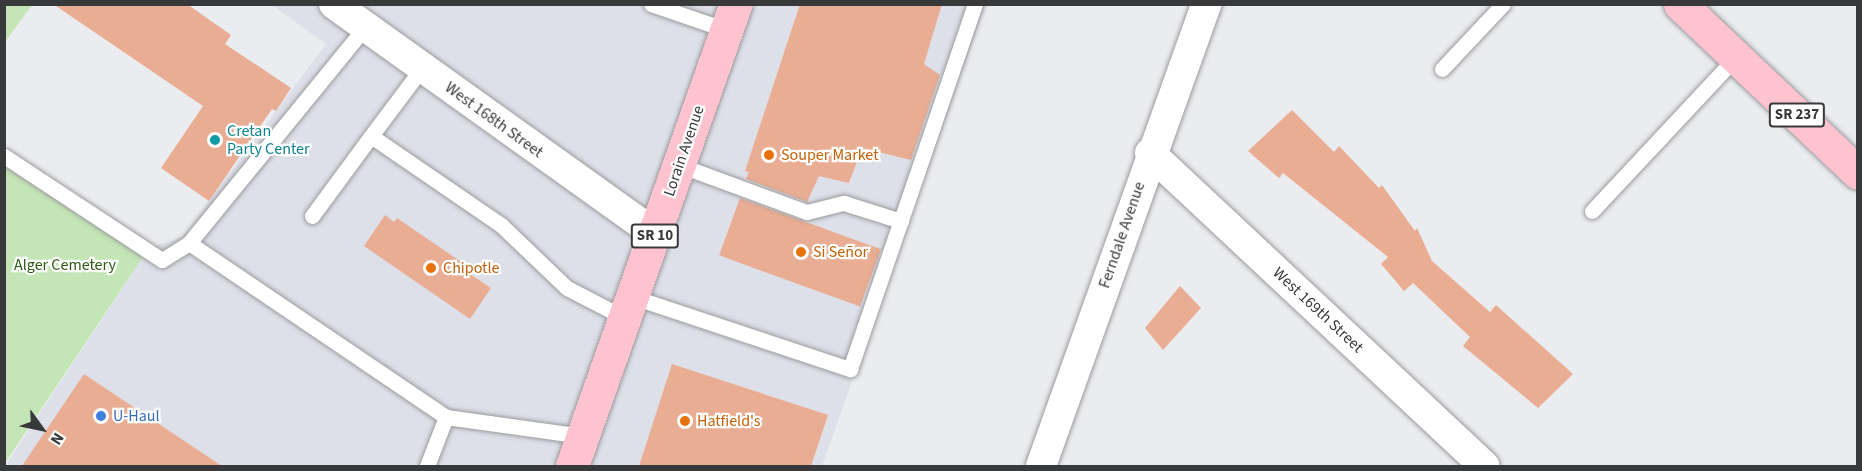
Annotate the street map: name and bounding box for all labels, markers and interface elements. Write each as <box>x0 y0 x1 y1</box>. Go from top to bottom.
street label: West 168th Street <box>441 78 547 162</box>
street label: Lorain Avenue <box>660 103 708 199</box>
road number: SR 237 <box>1768 103 1826 127</box>
place label: Cretan Party Center <box>227 121 310 159</box>
marker: Cretan Party Center <box>208 133 222 147</box>
place label: Souper Market <box>781 145 879 165</box>
marker: Souper Market <box>762 148 776 162</box>
street label: Ferndale Avenue <box>1095 179 1149 291</box>
road number: SR 10 <box>630 224 680 248</box>
place label: Si Señor <box>813 242 868 262</box>
marker: Si Señor <box>794 245 808 259</box>
park label: Alger Cemetery <box>14 255 116 275</box>
place label: Chipotle <box>443 258 499 278</box>
marker: Chipotle <box>424 261 438 275</box>
street label: West 169th Street <box>1269 263 1367 357</box>
north arrow <box>12 399 72 459</box>
place label: U-Haul <box>113 406 160 426</box>
marker: U-Haul <box>94 409 108 423</box>
place label: Hatfield's <box>697 411 760 431</box>
marker: Hatfield's <box>678 414 692 428</box>
text: N <box>45 428 69 449</box>

